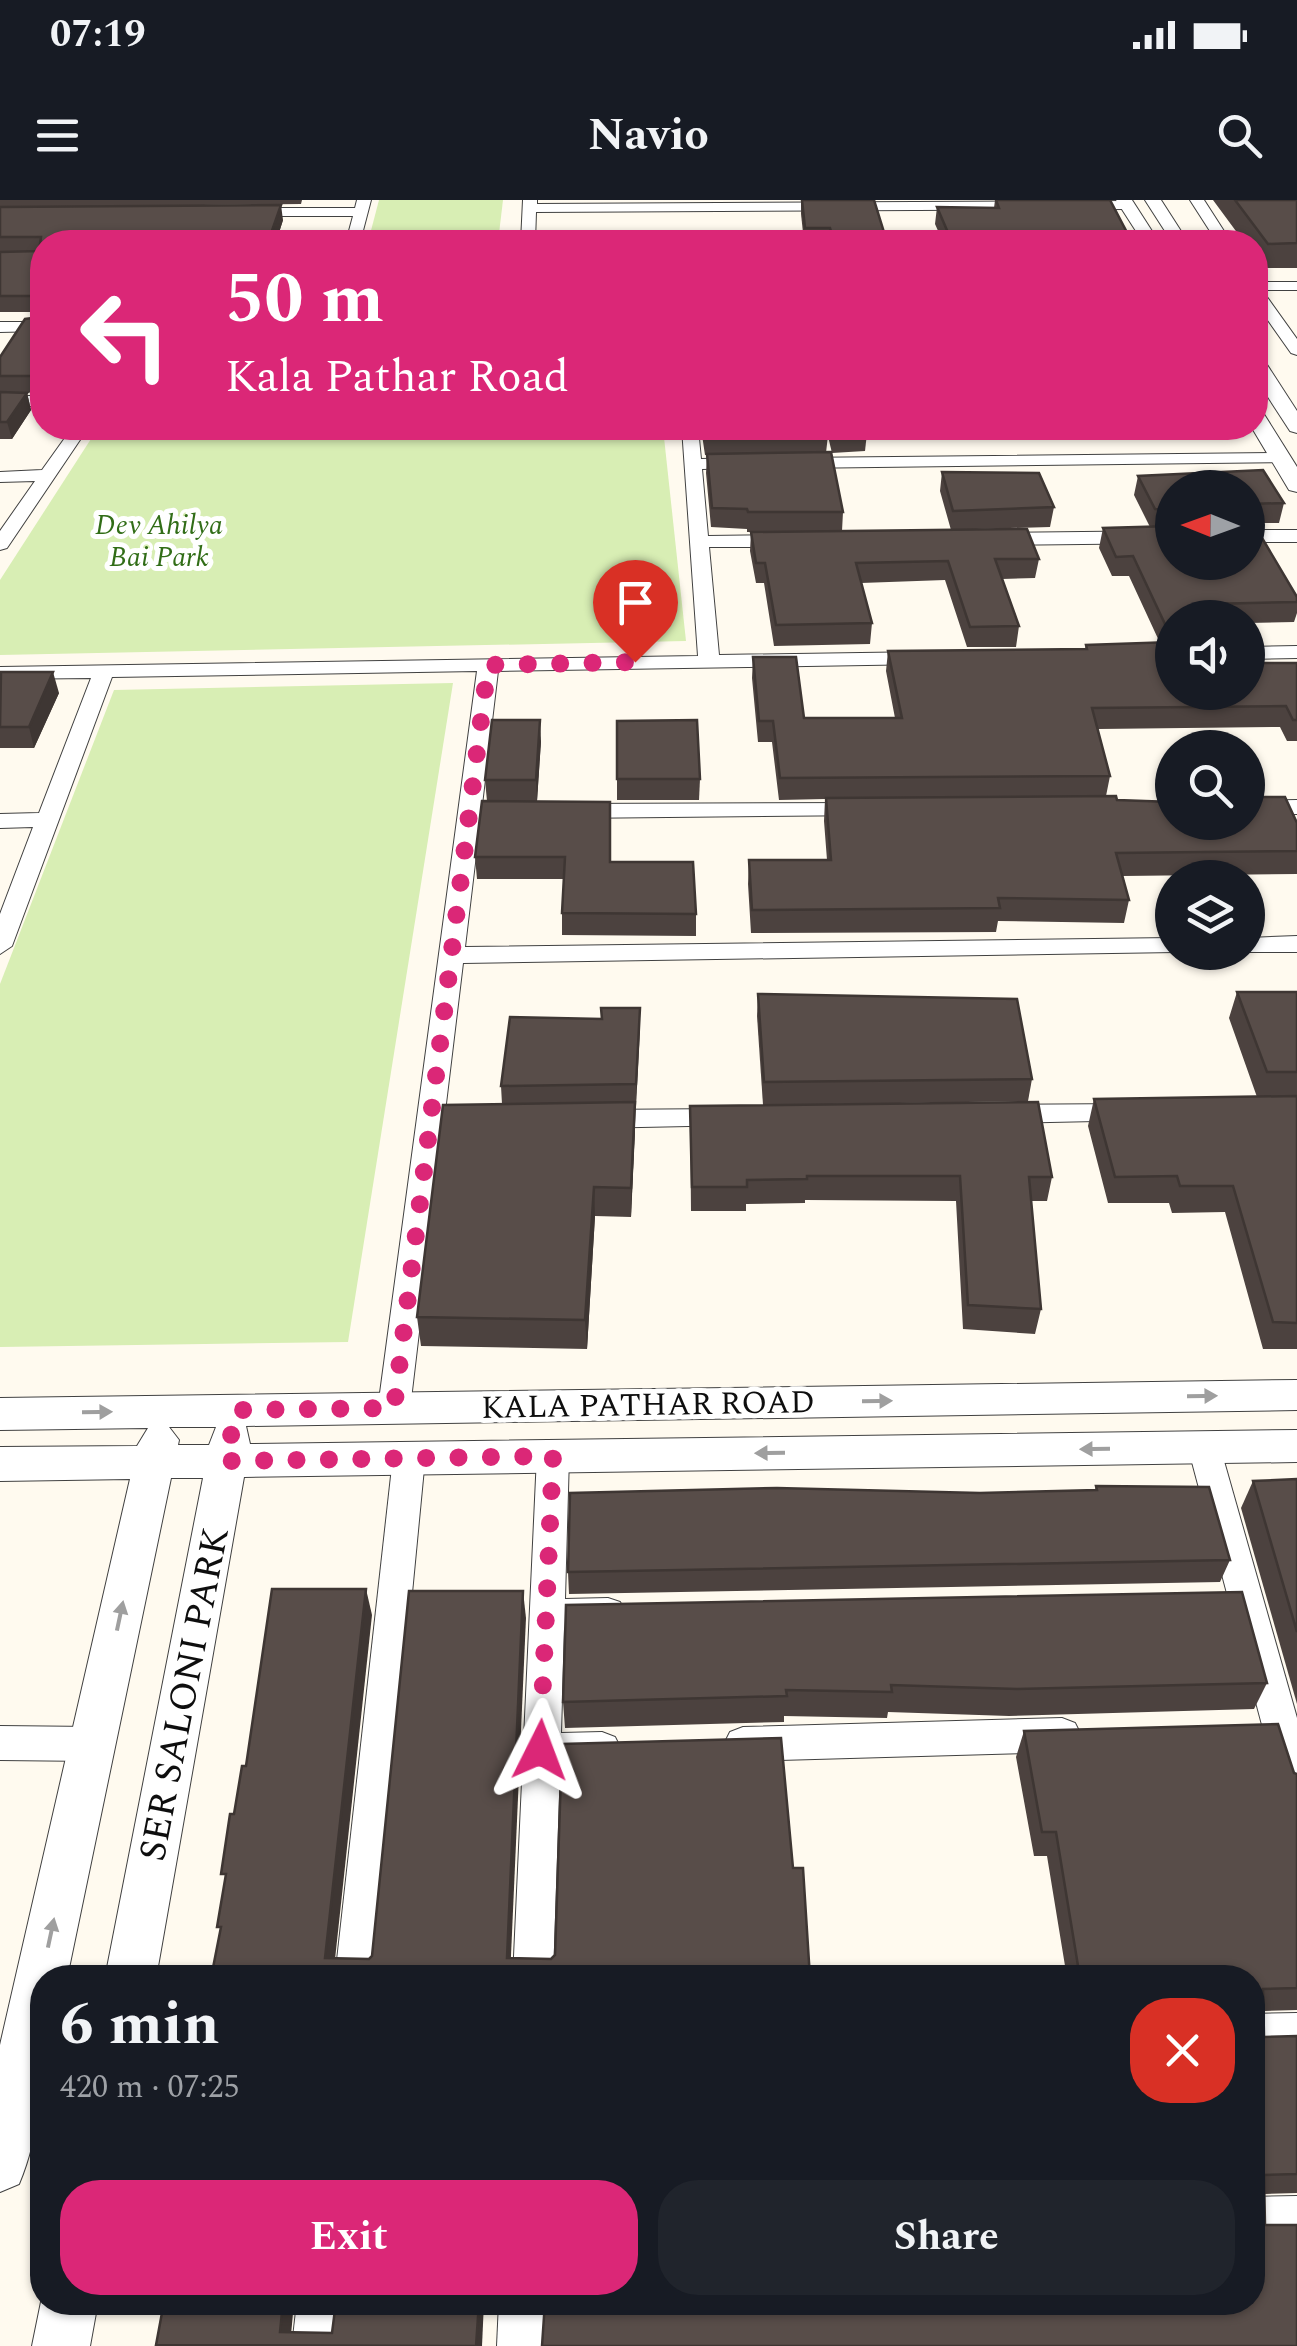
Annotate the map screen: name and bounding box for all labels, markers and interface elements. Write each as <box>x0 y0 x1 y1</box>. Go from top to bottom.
text: 07:19 <box>50 6 145 64</box>
text: Navio <box>588 101 709 170</box>
icon: menu <box>30 108 85 163</box>
icon: search <box>1212 108 1267 163</box>
text: 50 m <box>225 247 384 353</box>
icon: left <box>60 270 190 400</box>
text: Kala Pathar Road <box>225 343 569 412</box>
north arrow <box>1155 470 1265 580</box>
map controls <box>1155 470 1265 970</box>
park label: Dev Ahilya Bai Park <box>95 504 223 579</box>
pin <box>593 560 678 663</box>
icon: arrive <box>608 575 663 630</box>
button: sound <box>1155 600 1265 710</box>
button: search <box>1155 730 1265 840</box>
button: layers <box>1155 860 1265 970</box>
street label: KALA PATHAR ROAD <box>481 1378 815 1433</box>
one-way arrow <box>1187 1388 1219 1404</box>
one-way arrow <box>862 1393 894 1409</box>
one-way arrow <box>82 1404 114 1420</box>
one-way arrow <box>1078 1441 1110 1457</box>
one-way arrow <box>753 1446 785 1462</box>
street label: SER SALONI PARK <box>124 1522 246 1866</box>
one-way arrow <box>113 1600 129 1631</box>
position arrow <box>488 1698 592 1802</box>
one-way arrow <box>43 1917 59 1948</box>
text: 6 min <box>60 1979 220 2071</box>
button: close <box>1130 1998 1235 2103</box>
text: 420 m · 07:25 <box>60 2063 240 2112</box>
button: Exit <box>60 2180 638 2295</box>
button: Share <box>658 2180 1235 2295</box>

